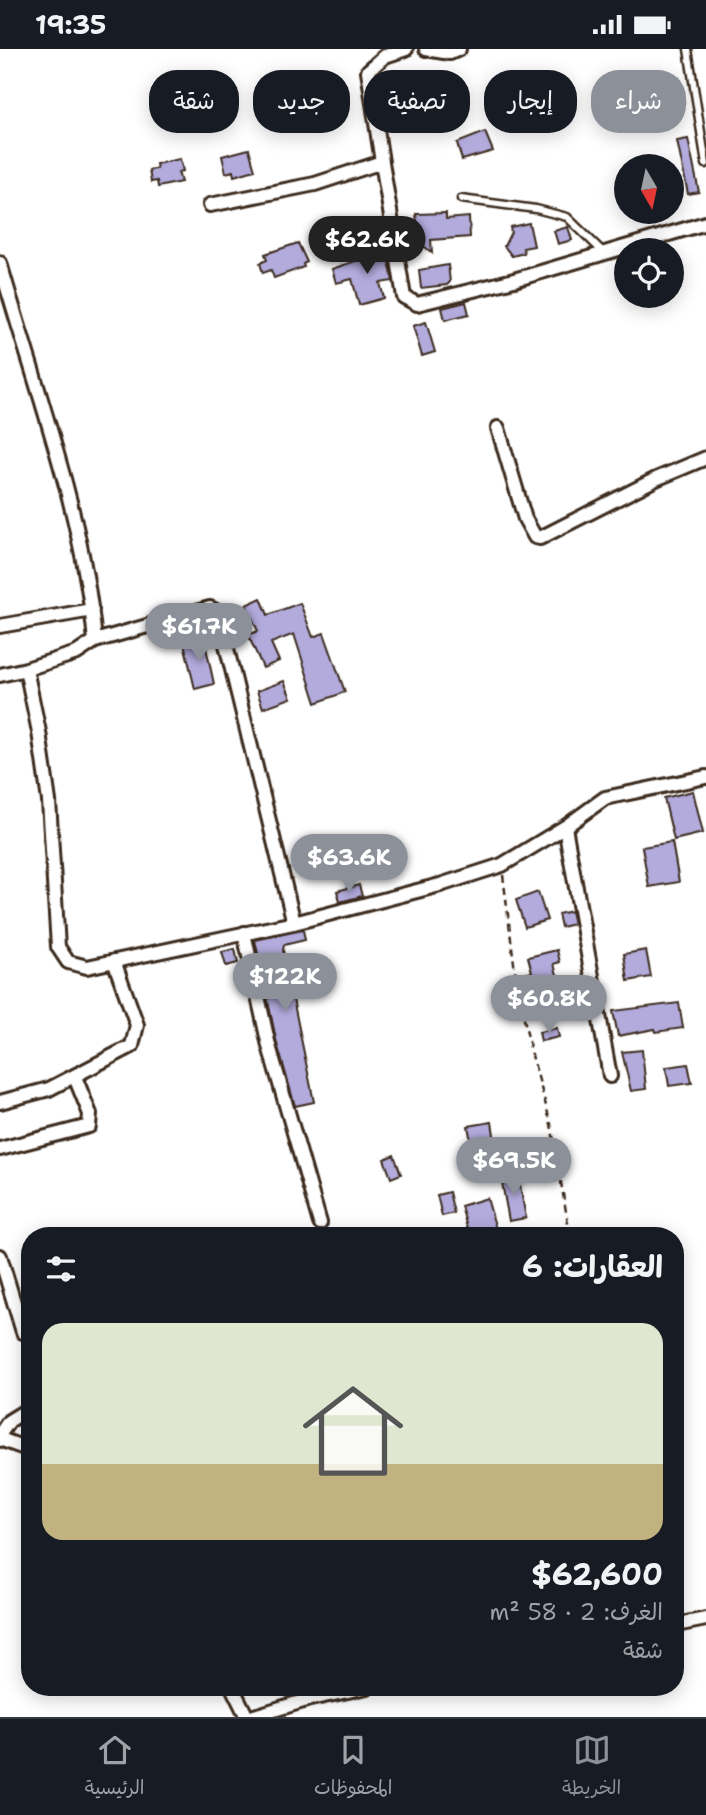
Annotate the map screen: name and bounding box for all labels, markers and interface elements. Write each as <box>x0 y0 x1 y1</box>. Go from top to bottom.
text: 19:35 <box>35 7 106 42</box>
chip: شقة <box>149 70 239 133</box>
chip: جديد <box>253 70 350 133</box>
chip: تصفية <box>364 70 470 133</box>
chip: إيجار <box>484 70 577 133</box>
chip: شراء <box>591 70 686 133</box>
north arrow <box>614 154 684 224</box>
map controls <box>614 154 684 308</box>
pin: $62.6K <box>310 217 424 276</box>
text: $62.6K <box>324 224 410 254</box>
button: locate <box>614 238 684 308</box>
pin: $61.7K <box>142 603 256 663</box>
text: $61.7K <box>161 611 237 641</box>
pin: $63.6K <box>292 835 406 894</box>
text: $63.6K <box>307 842 391 872</box>
pin: $122K <box>236 953 334 1013</box>
text: $122K <box>249 961 321 991</box>
pin: $60.8K <box>492 975 606 1035</box>
text: $60.8K <box>507 983 591 1013</box>
pin: $69.5K <box>457 1137 571 1197</box>
text: $69.5K <box>472 1145 556 1175</box>
text: العقارات: 6 <box>522 1246 663 1287</box>
icon: filters <box>42 1250 80 1288</box>
icon: home <box>290 1368 416 1494</box>
text: $62,600 <box>531 1554 663 1595</box>
text: الغرف: 2 · 58 m² <box>489 1597 663 1627</box>
text: شقة <box>623 1635 663 1665</box>
tab: الرئيسية <box>85 1731 144 1804</box>
tab: المحفوظات <box>314 1731 392 1804</box>
tab: الخريطة <box>562 1731 621 1804</box>

